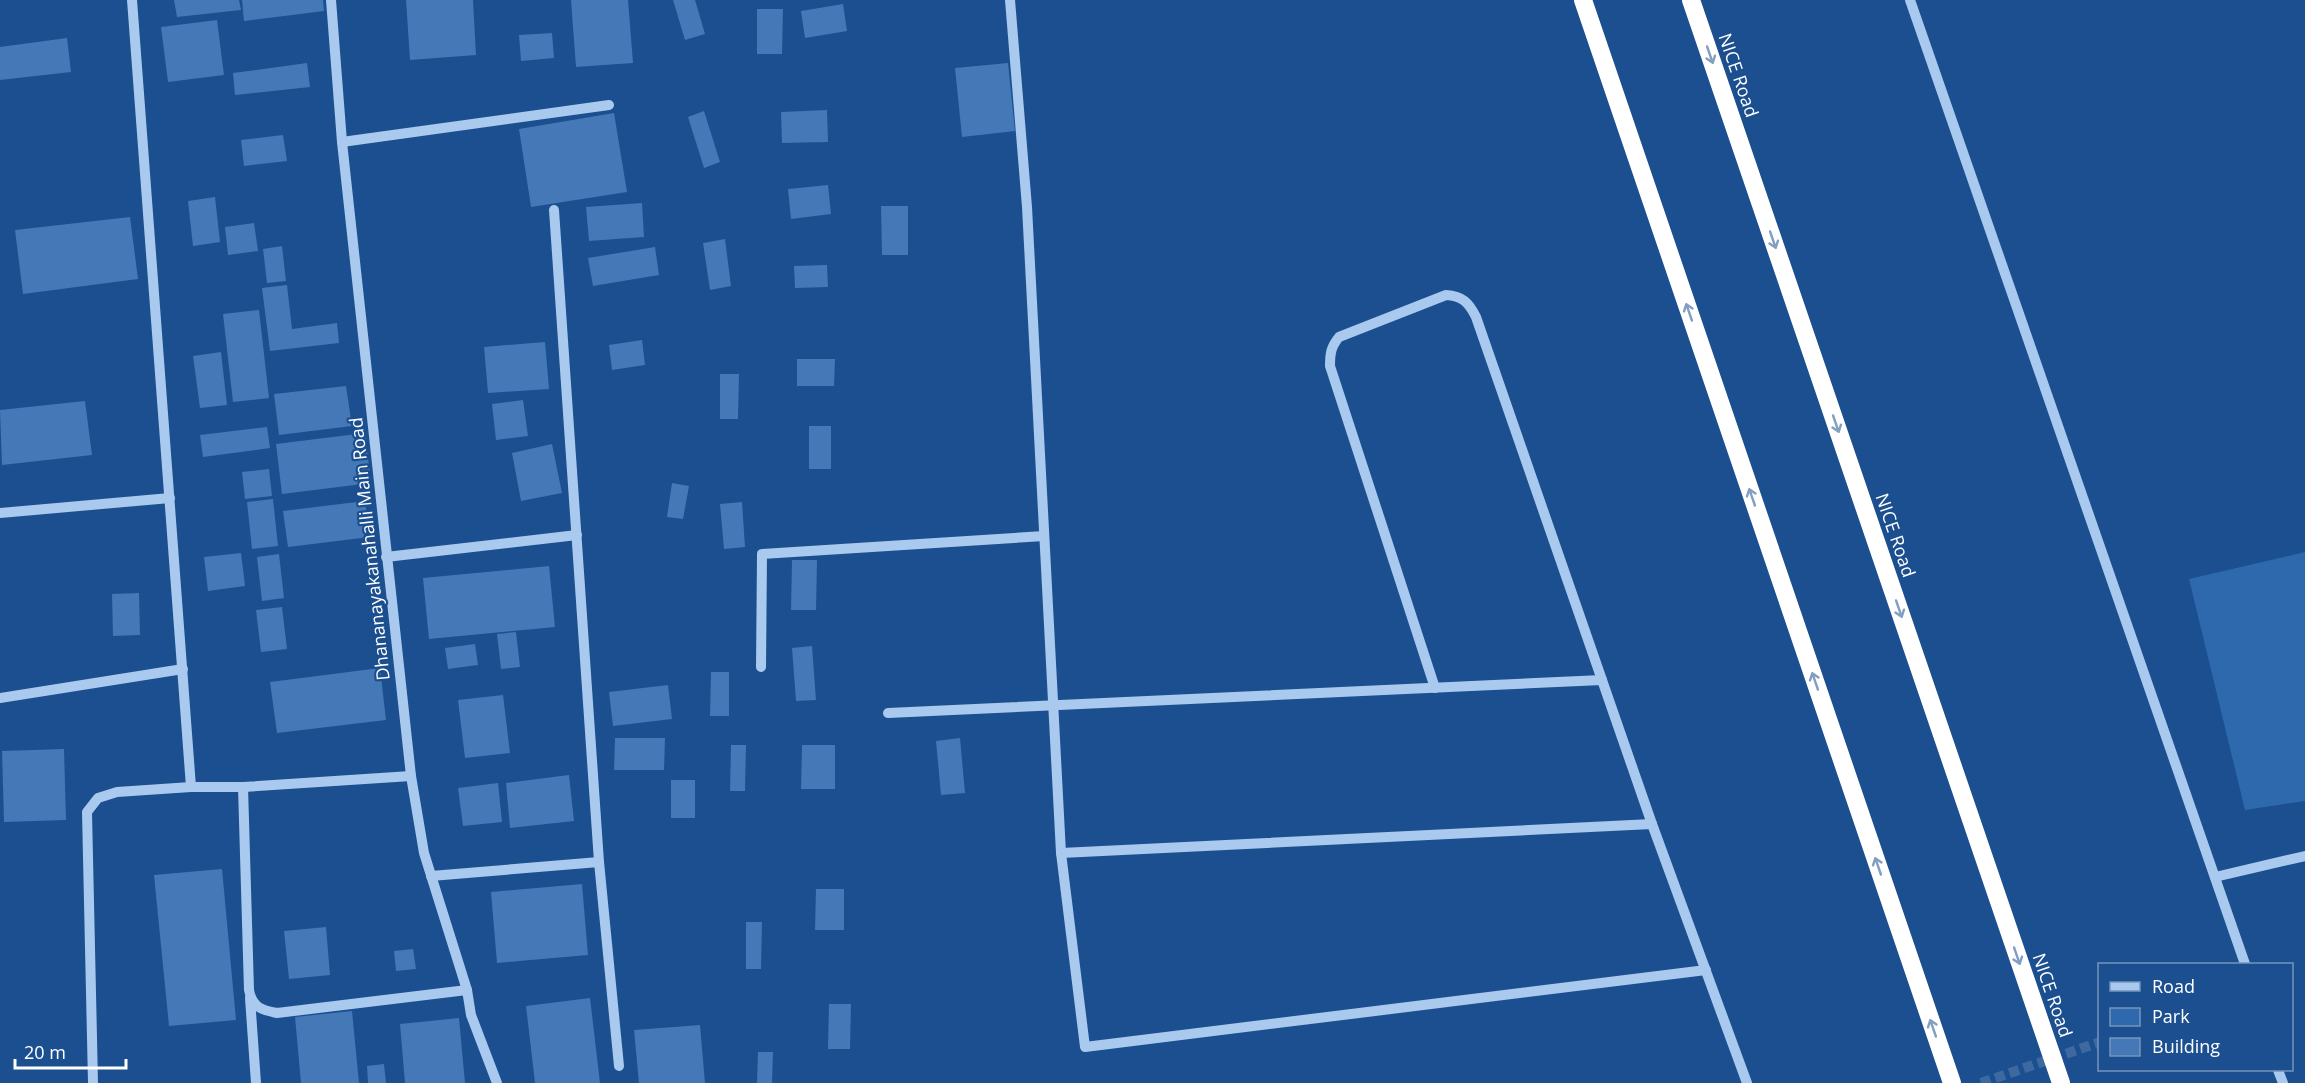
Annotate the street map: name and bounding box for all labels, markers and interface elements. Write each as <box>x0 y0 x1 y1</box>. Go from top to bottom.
street label: NICE Road <box>1713 30 1765 120</box>
one-way arrow <box>1705 45 1716 64</box>
one-way arrow <box>1768 230 1779 249</box>
one-way arrow <box>1683 303 1694 322</box>
one-way arrow <box>1831 415 1842 434</box>
street label: Dhananayakanahalli Main Road <box>343 416 395 682</box>
one-way arrow <box>1746 488 1757 507</box>
street label: NICE Road <box>1870 490 1922 580</box>
one-way arrow <box>1894 599 1905 618</box>
one-way arrow <box>1809 672 1820 691</box>
one-way arrow <box>1872 857 1883 876</box>
one-way arrow <box>2013 946 2024 965</box>
street label: NICE Road <box>2027 950 2079 1040</box>
legend <box>2098 963 2293 1071</box>
text: Road <box>2152 974 2195 998</box>
text: Park <box>2152 1004 2190 1028</box>
one-way arrow <box>1927 1019 1938 1038</box>
scale bar <box>15 1032 126 1070</box>
text: Building <box>2152 1034 2220 1058</box>
text: 20 m <box>24 1040 66 1064</box>

